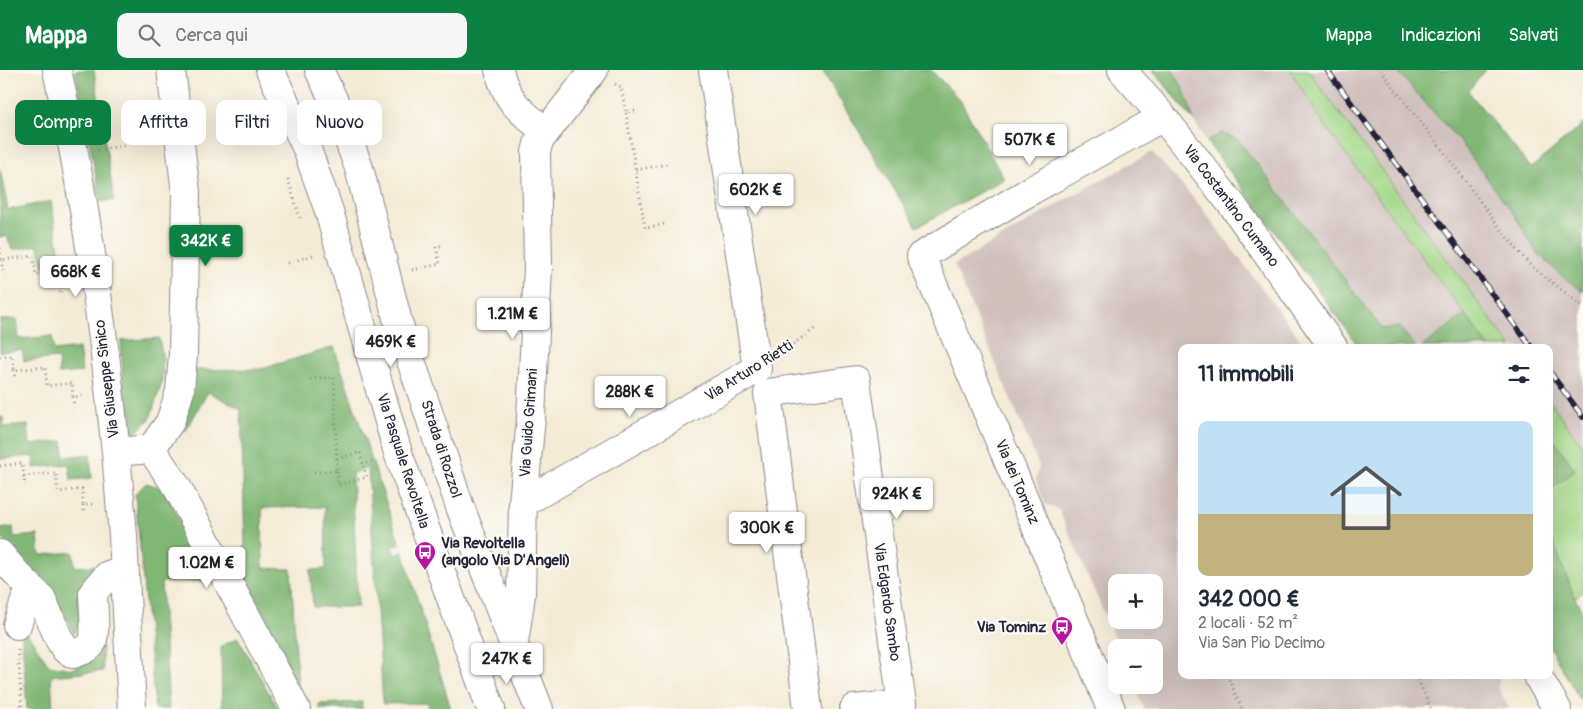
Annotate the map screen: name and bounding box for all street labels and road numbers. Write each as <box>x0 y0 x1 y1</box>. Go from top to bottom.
street label: Via Costantino Cumano <box>1179 141 1283 271</box>
street label: Via Giuseppe Sinico <box>90 319 124 439</box>
street label: Via Arturo Rietti <box>701 336 797 406</box>
street label: Via Guido Grimani <box>516 368 542 478</box>
street label: Via Pasquale Revoltella <box>372 391 434 531</box>
street label: Strada di Rozzol <box>416 398 466 500</box>
street label: Via dei Tominz <box>991 437 1043 527</box>
street label: Via Edgardo Sambo <box>869 542 905 662</box>

